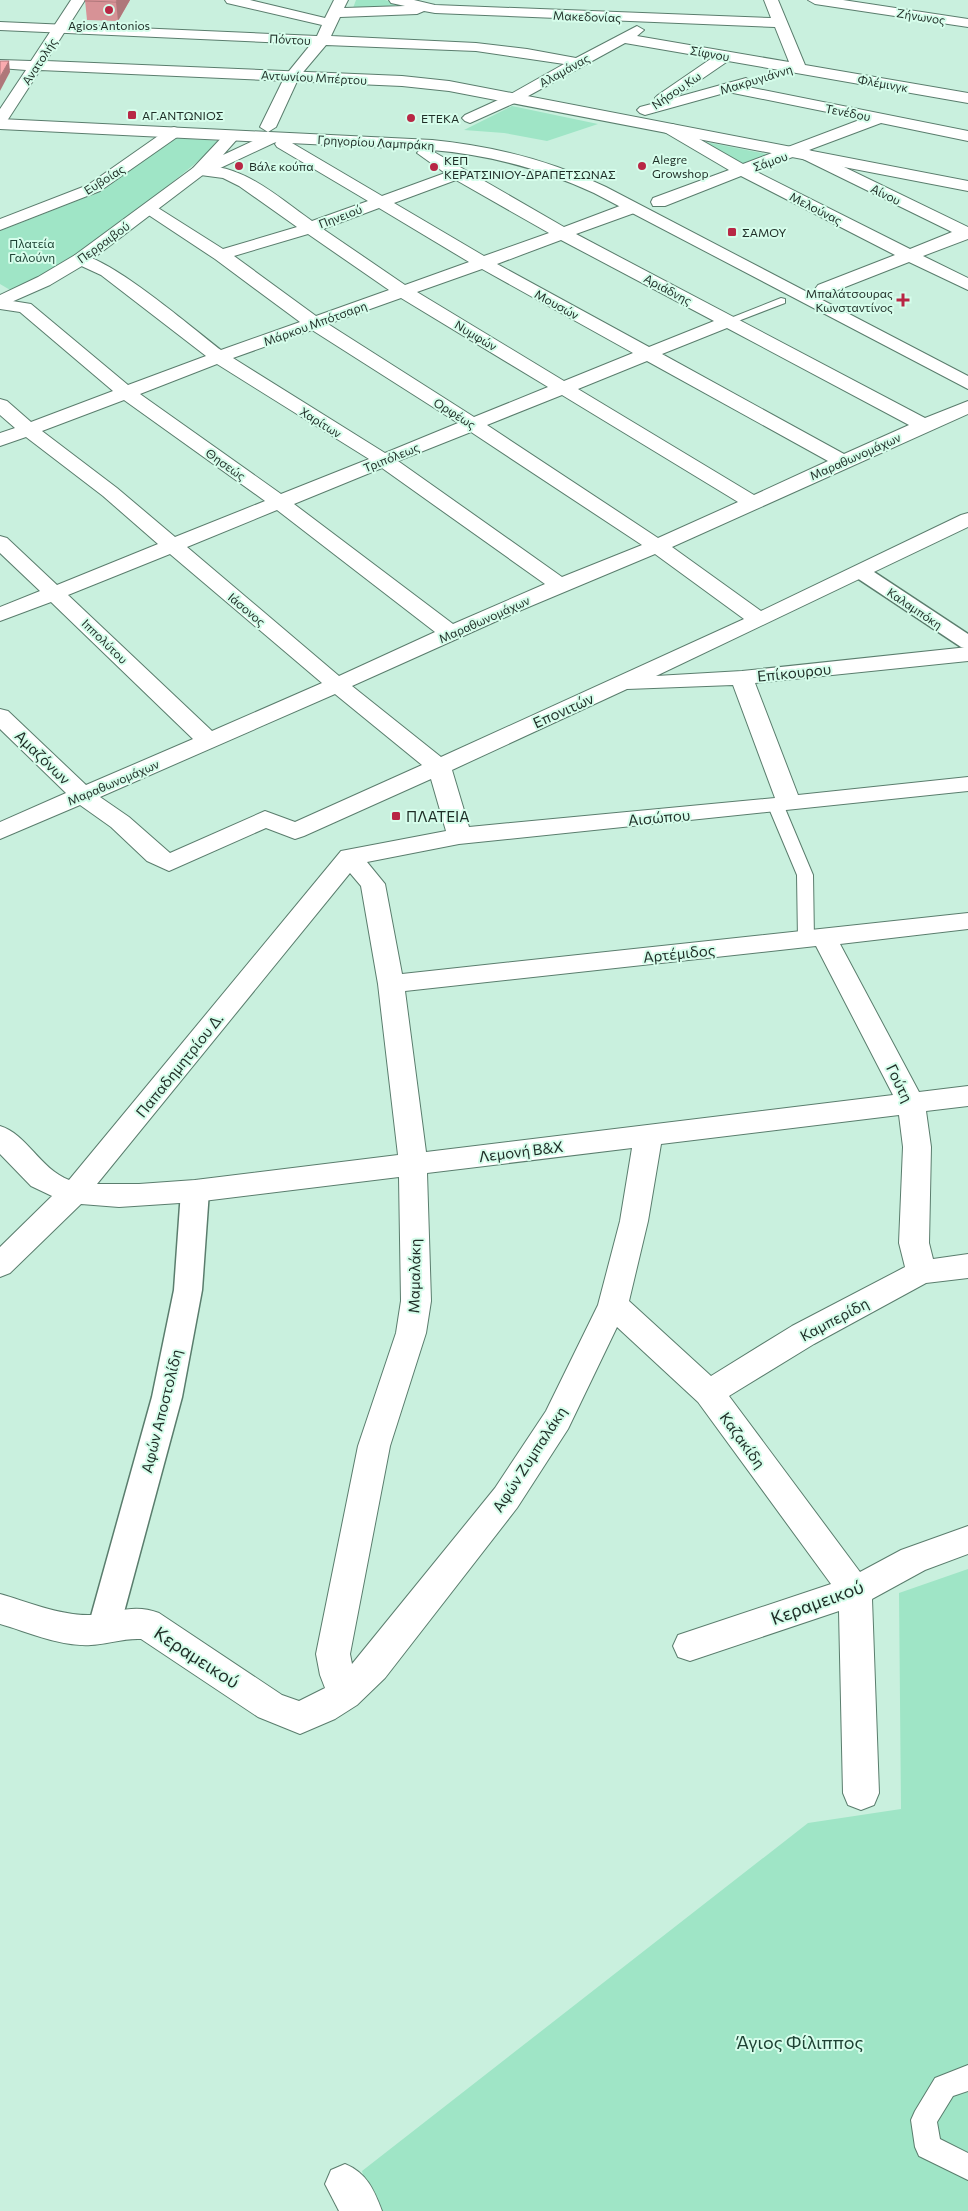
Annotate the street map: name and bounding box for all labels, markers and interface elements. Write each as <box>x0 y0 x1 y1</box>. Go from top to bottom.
marker: Agios Antonios <box>103 4 115 16</box>
street label: Ζήνωνος <box>896 5 946 27</box>
street label: Μακεδονίας <box>553 8 621 24</box>
place label: Agios Antonios <box>68 18 150 32</box>
street label: Πόντου <box>269 31 311 47</box>
street label: Ανατολής <box>19 35 59 87</box>
street label: Σίφνου <box>689 43 731 63</box>
street label: Αλαμάνας <box>536 50 592 90</box>
street label: Μακρυγιάννη <box>718 61 794 97</box>
street label: Αντωνίου Μπέρτου <box>261 67 368 87</box>
street label: Νήσου Κω <box>649 68 703 112</box>
street label: Φλέμινγκ <box>857 72 910 94</box>
street label: Τενέδου <box>824 101 872 123</box>
place label: ΑΓ.ΑΝΤΩΝΙΟΣ <box>142 108 224 122</box>
marker: ΑΓ.ΑΝΤΩΝΙΟΣ <box>126 109 138 121</box>
place label: ΕΤΕΚΑ <box>421 111 459 125</box>
marker: ΕΤΕΚΑ <box>405 112 417 124</box>
street label: Γρηγορίου Λαμπράκη <box>317 132 435 152</box>
street label: Σάμου <box>751 148 789 174</box>
place label: Alegre Growshop <box>652 152 709 180</box>
place label: ΚΕΠ ΚΕΡΑΤΣΙΝΙΟΥ-ΔΡΑΠΕΤΣΩΝΑΣ <box>444 153 616 181</box>
place label: Βάλε κούπα <box>249 159 314 173</box>
marker: Βάλε κούπα <box>233 160 245 172</box>
marker: Alegre Growshop <box>636 160 648 172</box>
street label: Ευβοίας <box>81 161 127 197</box>
marker: ΚΕΠ ΚΕΡΑΤΣΙΝΙΟΥ-ΔΡΑΠΕΤΣΩΝΑΣ <box>428 161 440 173</box>
street label: Αίνου <box>869 181 903 207</box>
street label: Μελούνας <box>788 189 845 227</box>
street label: Πηνειού <box>316 201 364 231</box>
street label: Περραιβού <box>74 218 132 266</box>
place label: ΣΑΜΟΥ <box>742 225 787 239</box>
marker: ΣΑΜΟΥ <box>726 226 738 238</box>
park label: Πλατεία Γαλούνη <box>9 236 55 264</box>
street label: Αριάδνης <box>642 271 694 307</box>
street label: Μουσών <box>533 286 581 322</box>
place label: Μπαλάτσουρας Κωνσταντίνος <box>806 286 893 314</box>
marker: Μπαλάτσουρας Κωνσταντίνος <box>897 294 909 306</box>
street label: Μάρκου Μπότσαρη <box>261 298 369 348</box>
street label: Νυμφών <box>452 317 500 353</box>
street label: Ορφέως <box>432 395 478 431</box>
street label: Χαρίτων <box>298 404 344 440</box>
street label: Μαραθωνομάχων <box>807 430 903 482</box>
street label: Τριπόλεως <box>361 439 421 475</box>
street label: Θησεώς <box>203 445 249 483</box>
street label: Καλαμπόκη <box>885 584 945 632</box>
street label: Ιάσονος <box>226 589 268 629</box>
street label: Μαραθωνομάχων <box>436 593 532 645</box>
street label: Ιππολύτου <box>79 616 131 666</box>
street label: Επίκουρου <box>756 659 832 685</box>
street label: Επονιτών <box>530 688 597 731</box>
street label: Αμαζόνων <box>12 726 75 788</box>
street label: Μαραθωνομάχων <box>65 756 161 808</box>
street label: Αισώπου <box>627 805 691 829</box>
place label: ΠΛΑΤΕΙΑ <box>406 807 470 825</box>
marker: ΠΛΑΤΕΙΑ <box>390 810 402 822</box>
street label: Αρτέμιδος <box>642 940 716 966</box>
street label: Παπαδημητρίου Δ. <box>131 1009 227 1121</box>
street label: Γούτη <box>883 1061 917 1105</box>
street label: Λεμονή Β&Χ <box>478 1137 564 1165</box>
street label: Μαμαλάκη <box>404 1238 424 1314</box>
street label: Καμπερίδη <box>797 1293 871 1345</box>
street label: Αφών Αποστολίδη <box>137 1347 185 1475</box>
street label: Αφών Ζυμπαλάκη <box>488 1403 570 1515</box>
street label: Καζακίδη <box>717 1408 769 1472</box>
street label: Κεραμεικού <box>768 1575 866 1629</box>
street label: Κεραμεικού <box>150 1621 244 1693</box>
park label: Άγιος Φίλιππος <box>736 2031 863 2053</box>

